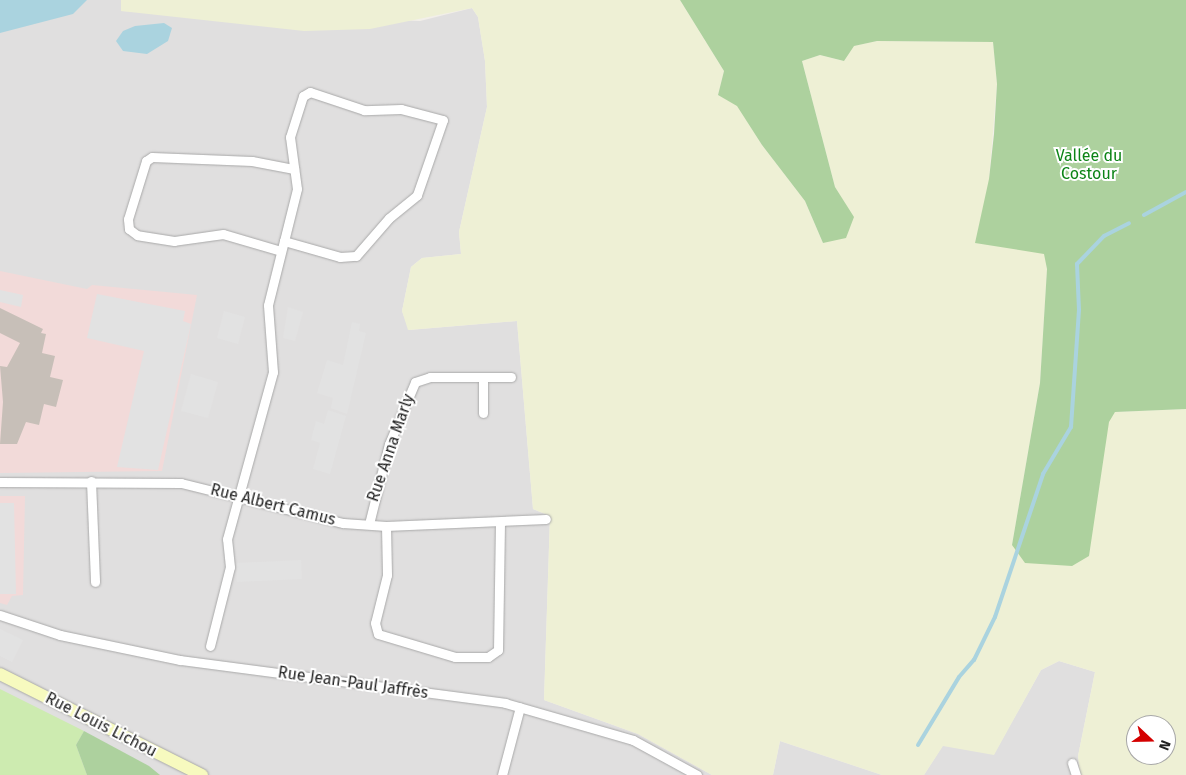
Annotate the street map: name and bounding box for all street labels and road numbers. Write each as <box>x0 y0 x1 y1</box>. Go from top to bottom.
street label: Rue Anna Marly <box>364 392 418 504</box>
street label: Rue Albert Camus <box>208 480 338 530</box>
street label: Rue Jean-Paul Jaffrès <box>277 663 429 703</box>
street label: Rue Louis Lichou <box>42 689 160 761</box>

